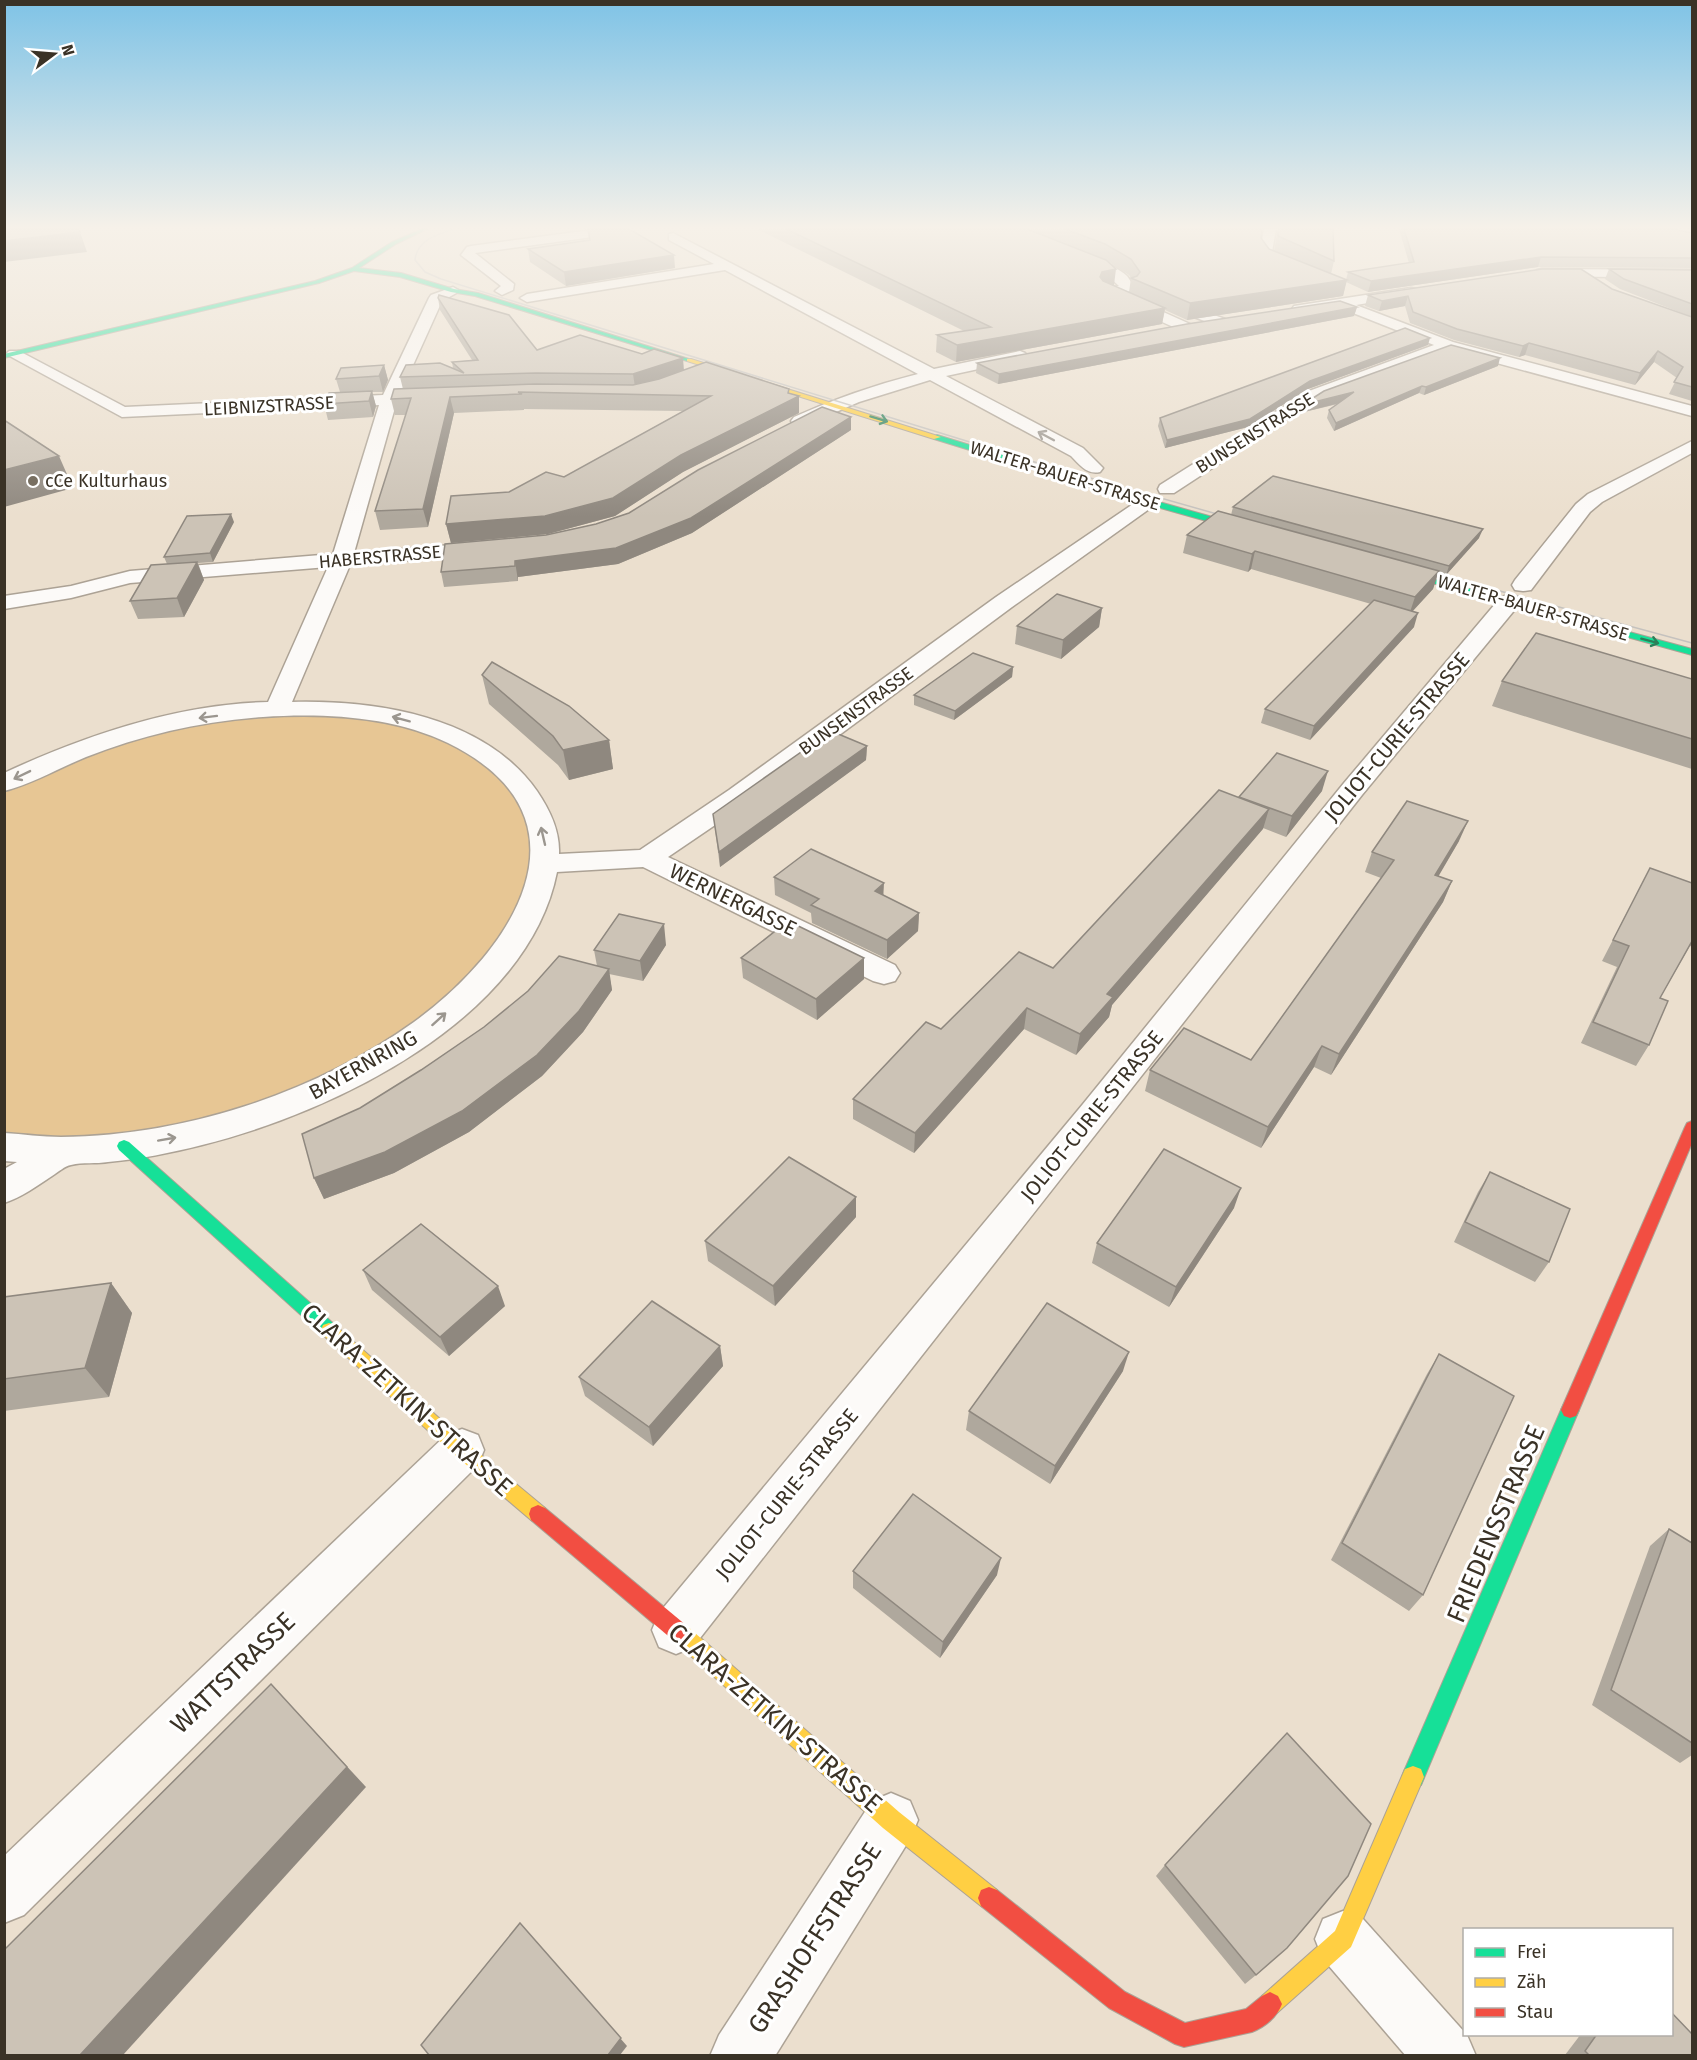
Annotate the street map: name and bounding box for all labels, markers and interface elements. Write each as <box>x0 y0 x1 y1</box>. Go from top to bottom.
north arrow <box>24 24 84 84</box>
text: N <box>57 42 79 58</box>
street label: BUNSENSTRASSE <box>1192 388 1318 478</box>
street label: LEIBNIZSTRASSE <box>203 392 335 420</box>
one-way arrow <box>869 414 888 425</box>
one-way arrow <box>1037 430 1055 441</box>
street label: WALTER-BAUER-STRASSE <box>967 437 1163 515</box>
place label: cCe Kulturhaus <box>45 470 167 492</box>
marker: cCe Kulturhaus <box>26 474 40 488</box>
street label: HABERSTRASSE <box>318 541 442 573</box>
street label: WALTER-BAUER-STRASSE <box>1435 570 1631 646</box>
one-way arrow <box>1641 635 1660 647</box>
street label: JOLIOT-CURIE-STRASSE <box>1319 647 1475 827</box>
street label: BUNSENSTRASSE <box>795 662 917 760</box>
one-way arrow <box>198 712 218 723</box>
one-way arrow <box>392 713 411 725</box>
one-way arrow <box>14 769 32 781</box>
one-way arrow <box>536 827 548 846</box>
street label: WERNERGASSE <box>665 858 801 942</box>
one-way arrow <box>431 1012 446 1026</box>
street label: BAYERNRING <box>304 1025 422 1105</box>
street label: JOLIOT-CURIE-STRASSE <box>1015 1025 1169 1207</box>
one-way arrow <box>157 1133 176 1144</box>
street label: CLARA-ZETKIN-STRASSE <box>295 1297 519 1503</box>
street label: JOLIOT-CURIE-STRASSE <box>710 1403 864 1585</box>
street label: FRIEDENSSTRASSE <box>1440 1420 1552 1628</box>
street label: WATTSTRASSE <box>164 1606 302 1740</box>
street label: CLARA-ZETKIN-STRASSE <box>662 1617 888 1819</box>
street label: GRASHOFFSTRASSE <box>742 1837 888 2039</box>
legend <box>1463 1928 1673 2036</box>
text: Frei <box>1517 1941 1547 1963</box>
text: Zäh <box>1517 1971 1546 1993</box>
text: Stau <box>1517 2001 1553 2023</box>

